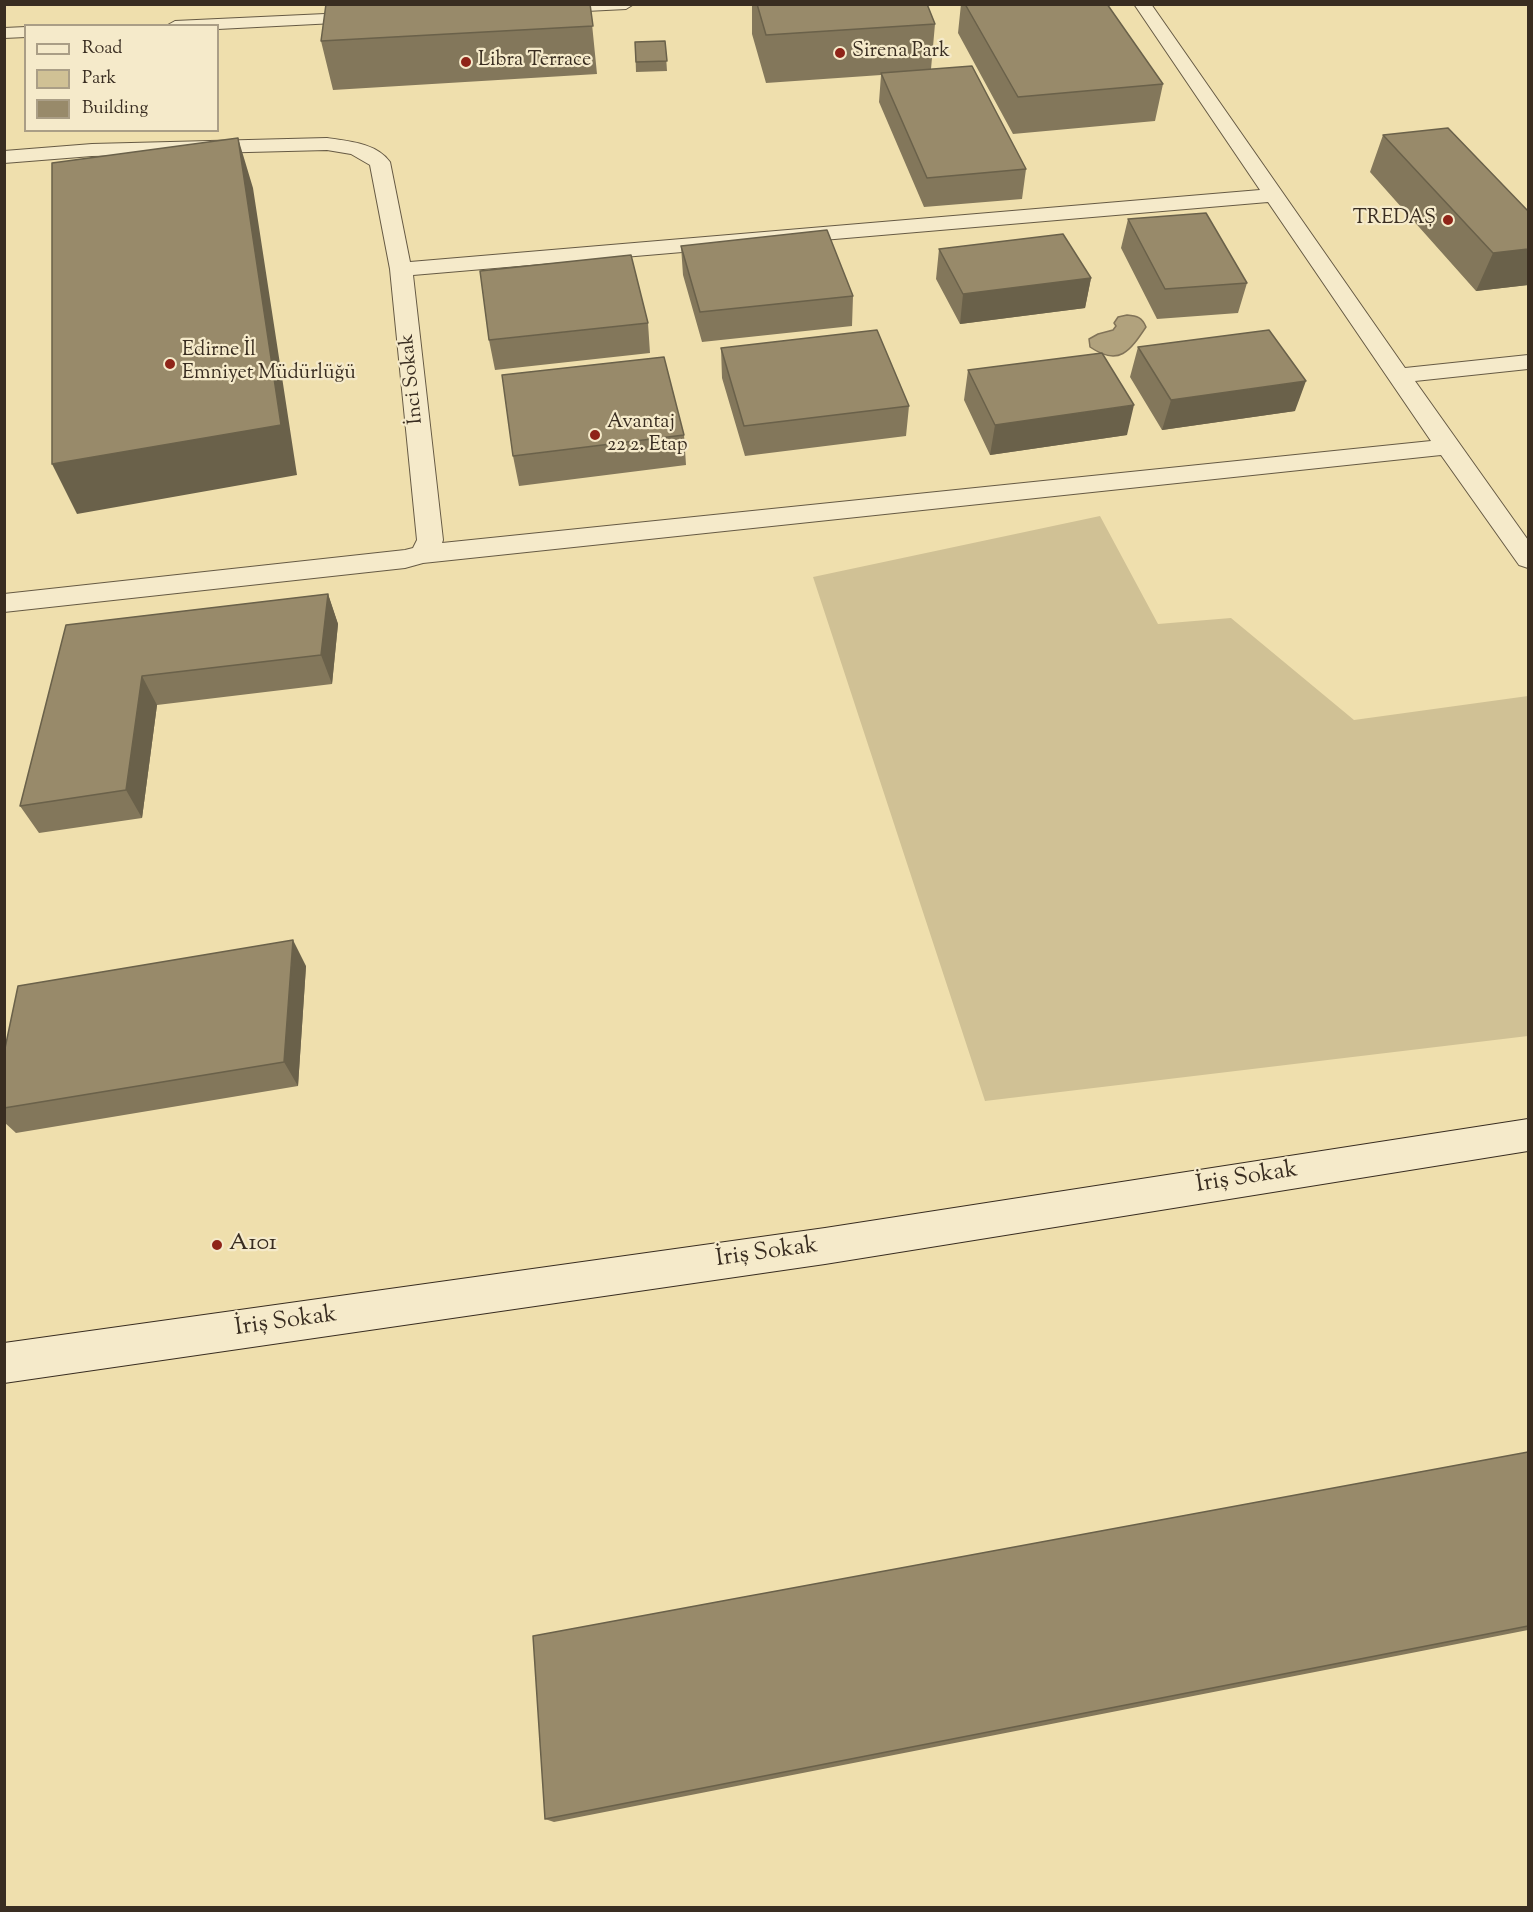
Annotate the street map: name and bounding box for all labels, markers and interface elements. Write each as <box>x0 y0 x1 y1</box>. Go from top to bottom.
legend <box>24 24 219 132</box>
text: Road <box>82 36 122 62</box>
place label: Sirena Park <box>852 41 950 65</box>
marker: Sirena Park <box>833 46 847 60</box>
place label: Libra Terrace <box>478 50 591 74</box>
marker: Libra Terrace <box>459 55 473 69</box>
text: Park <box>82 66 116 92</box>
text: Building <box>82 96 148 122</box>
place label: TREDAŞ <box>1353 208 1436 232</box>
marker: TREDAŞ <box>1441 213 1455 227</box>
street label: İnci Sokak <box>396 333 430 425</box>
place label: Edirne İl Emniyet Müdürlüğü <box>182 340 356 387</box>
marker: Edirne İl Emniyet Müdürlüğü <box>163 357 177 371</box>
place label: Avantaj 22 2. Etap <box>607 412 688 459</box>
marker: Avantaj 22 2. Etap <box>588 428 602 442</box>
street label: İriş Sokak <box>1194 1157 1300 1201</box>
place label: A101 <box>229 1231 277 1259</box>
street label: İriş Sokak <box>714 1233 820 1275</box>
marker: A101 <box>210 1238 224 1252</box>
street label: İriş Sokak <box>233 1302 339 1344</box>

